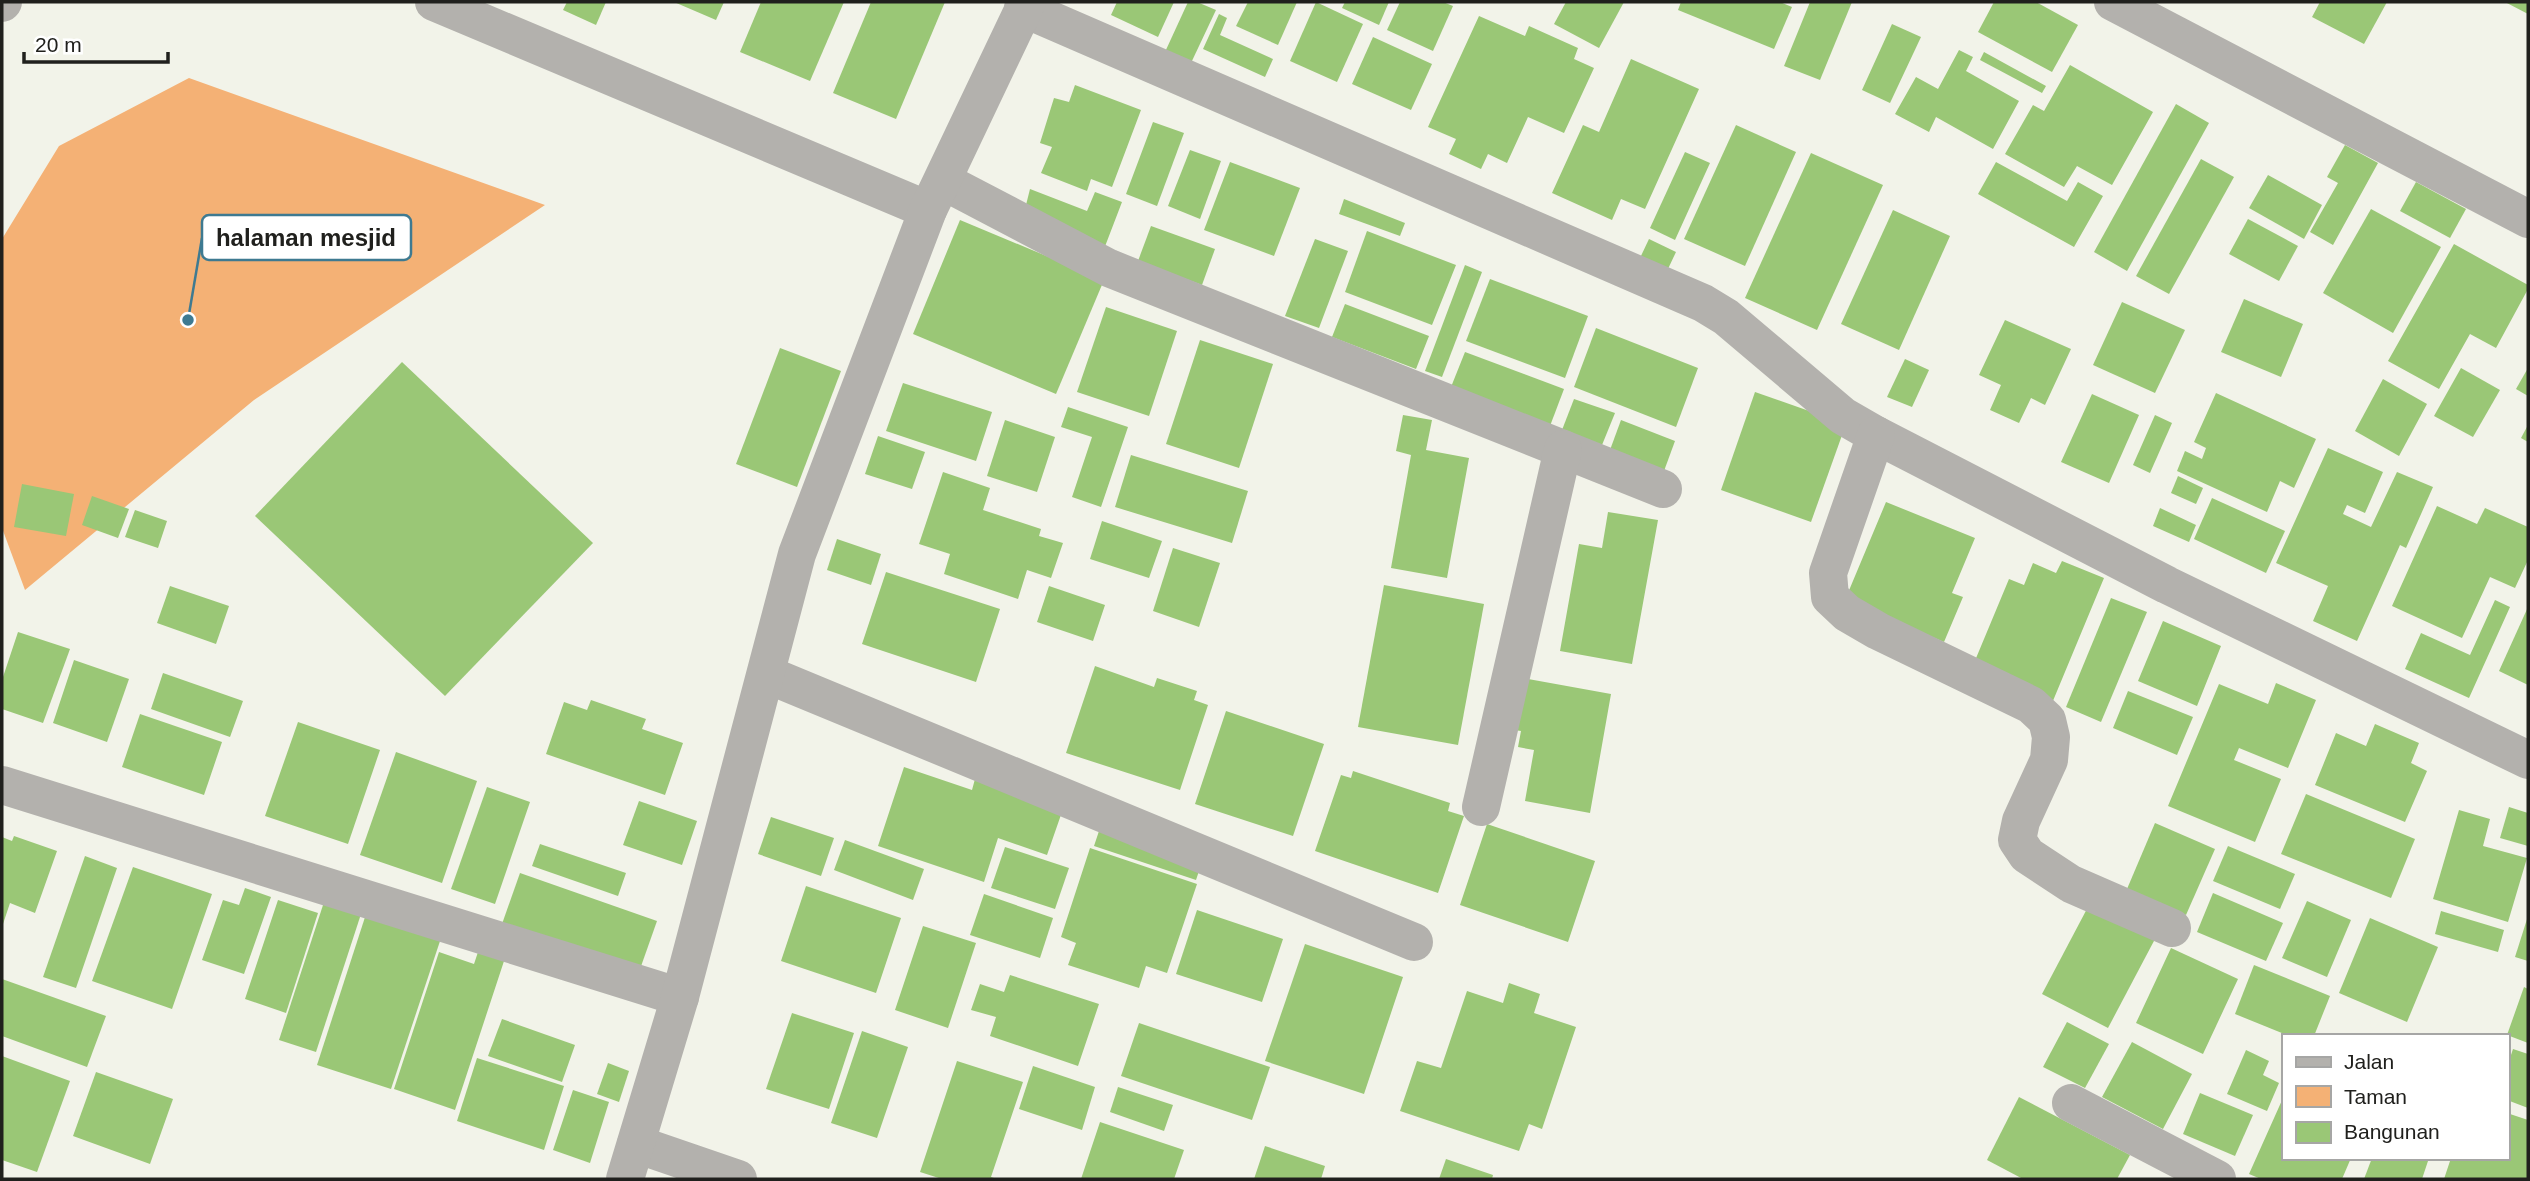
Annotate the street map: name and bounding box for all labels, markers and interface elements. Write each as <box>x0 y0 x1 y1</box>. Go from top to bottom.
scale bar <box>24 21 168 65</box>
text: 20 m <box>35 33 82 56</box>
callout: halaman mesjid <box>202 215 411 260</box>
text: halaman mesjid <box>216 224 396 251</box>
legend <box>2282 1034 2509 1160</box>
text: Jalan <box>2344 1050 2394 1073</box>
text: Taman <box>2344 1085 2407 1108</box>
text: Bangunan <box>2344 1120 2440 1143</box>

